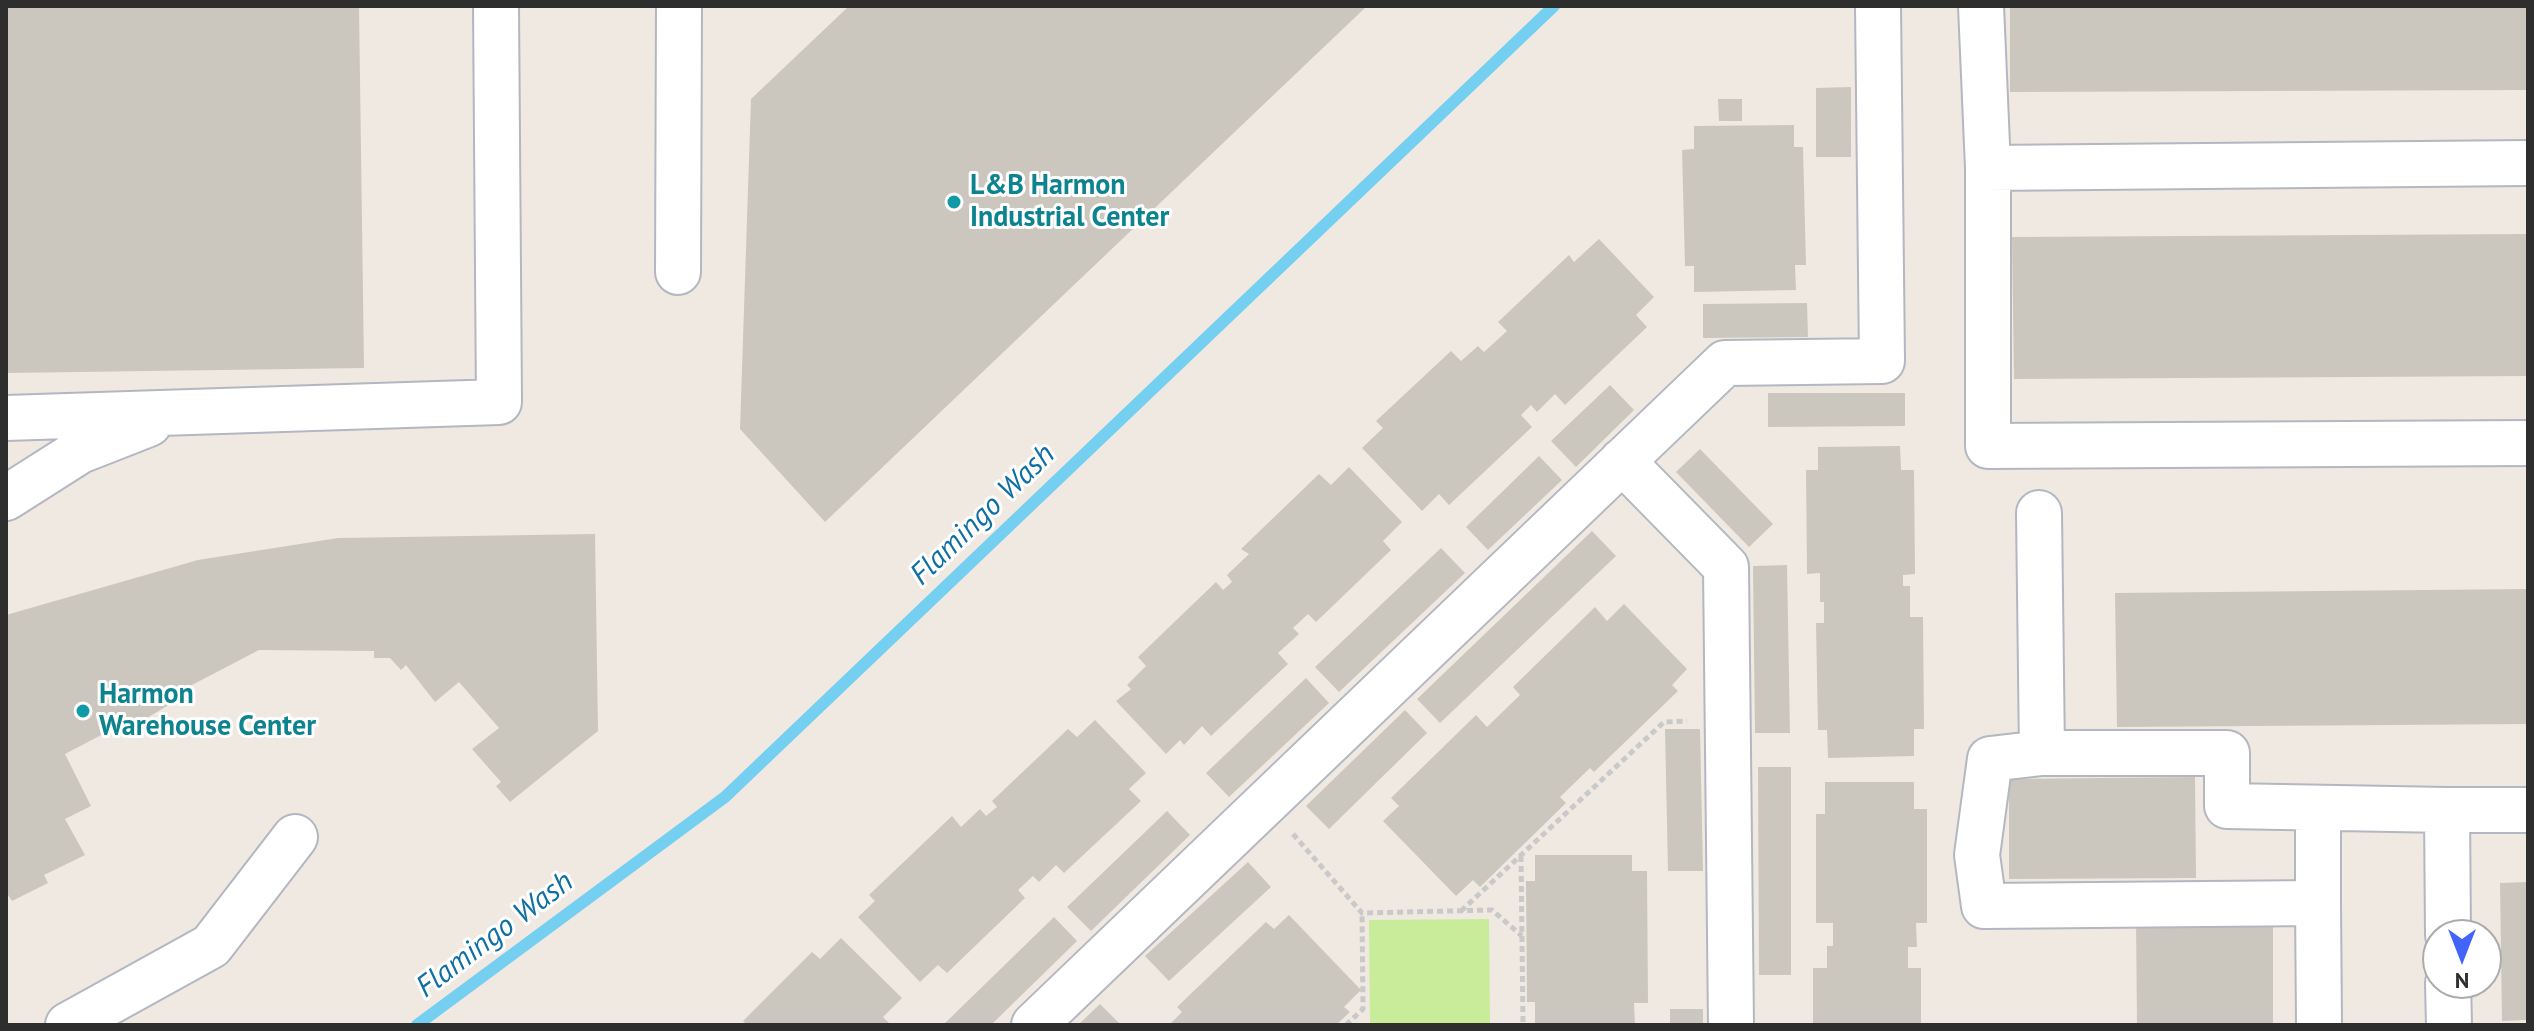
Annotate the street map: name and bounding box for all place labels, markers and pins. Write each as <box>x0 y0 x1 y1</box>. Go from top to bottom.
place label: L&B Harmon Industrial Center <box>970 169 1169 235</box>
marker: L&B Harmon Industrial Center <box>945 193 963 211</box>
place label: Harmon Warehouse Center <box>99 678 316 744</box>
marker: Harmon Warehouse Center <box>74 702 92 720</box>

